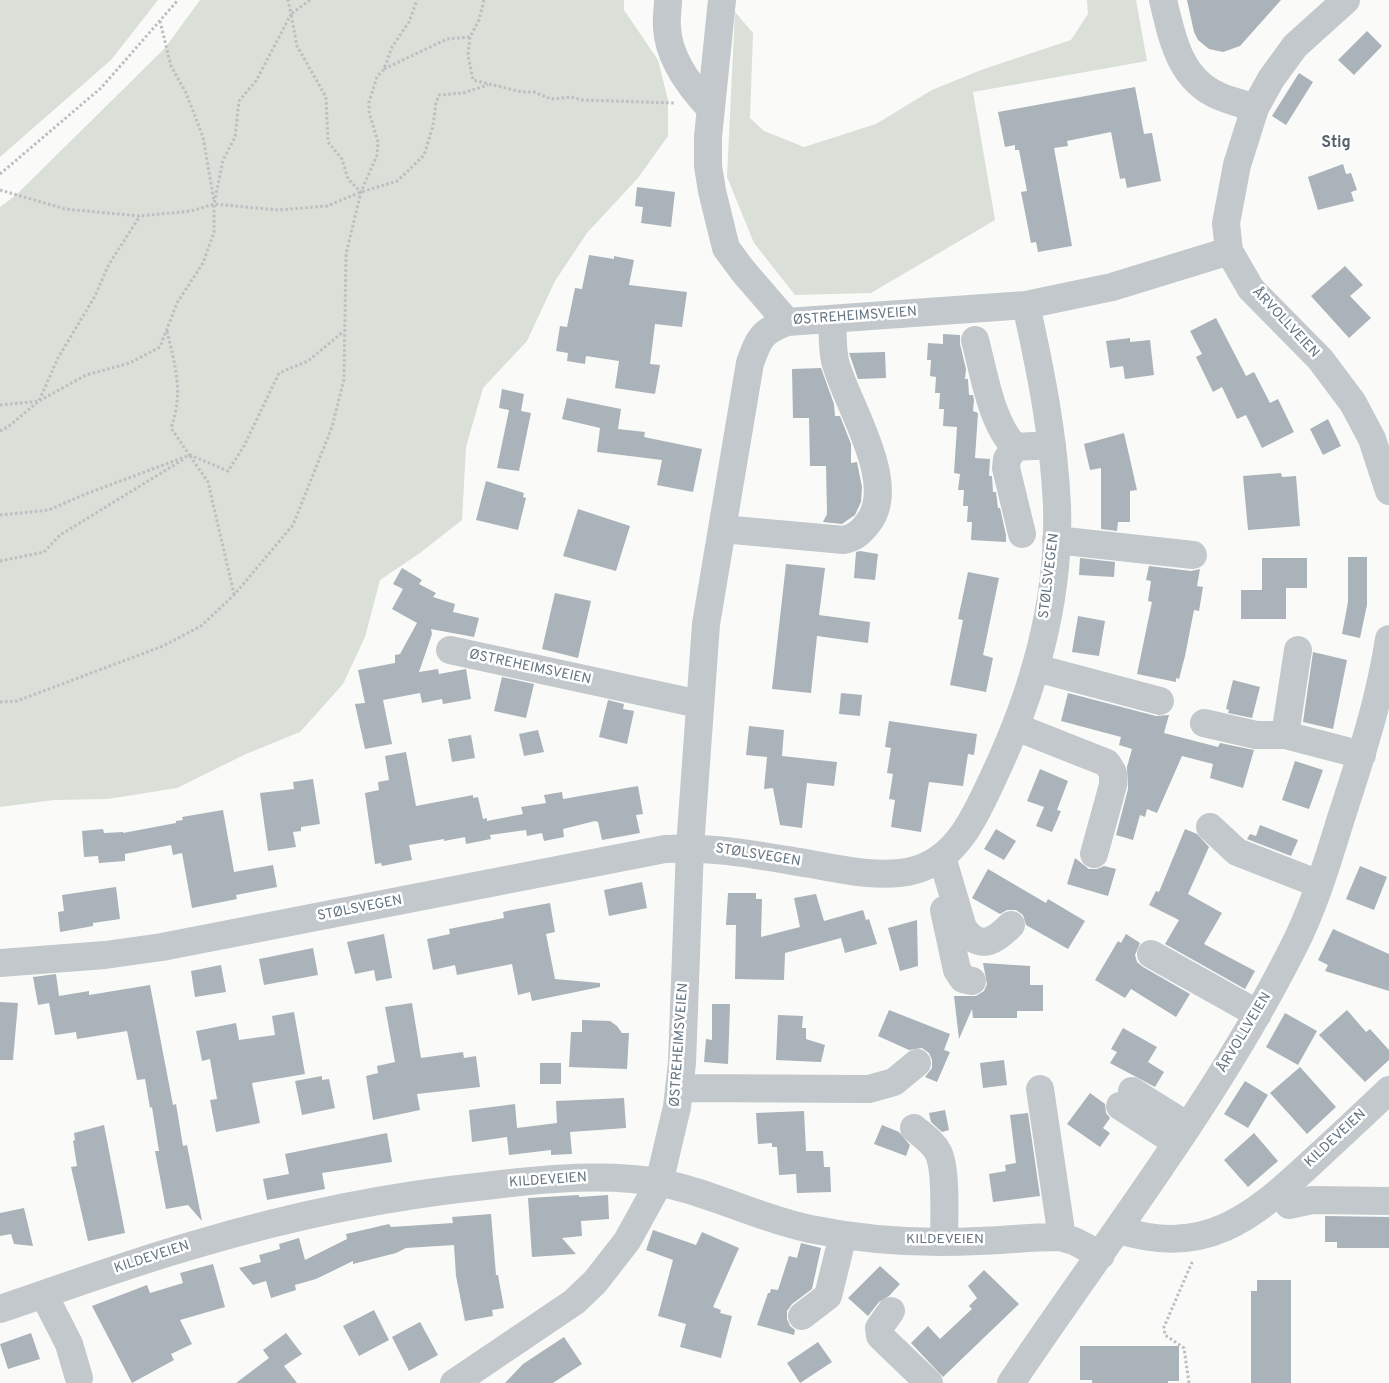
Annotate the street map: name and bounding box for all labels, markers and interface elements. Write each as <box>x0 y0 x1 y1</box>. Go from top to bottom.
district label: Stig <box>1321 134 1351 154</box>
street label: ÅRVOLLVEIEN <box>1248 284 1322 362</box>
street label: ØSTREHEIMSVEIEN <box>792 304 918 330</box>
street label: STØLSVEGEN <box>1036 532 1064 620</box>
street label: ØSTREHEIMSVEIEN <box>467 647 593 689</box>
street label: STØLSVEGEN <box>714 841 802 871</box>
street label: STØLSVEGEN <box>316 893 404 925</box>
street label: ØSTREHEIMSVEIEN <box>667 982 693 1108</box>
street label: ÅRVOLLVEIEN <box>1214 990 1276 1076</box>
street label: KILDEVEIEN <box>1302 1106 1370 1172</box>
street label: KILDEVEIEN <box>509 1170 587 1192</box>
street label: KILDEVEIEN <box>906 1232 984 1248</box>
street label: KILDEVEIEN <box>112 1238 192 1278</box>

